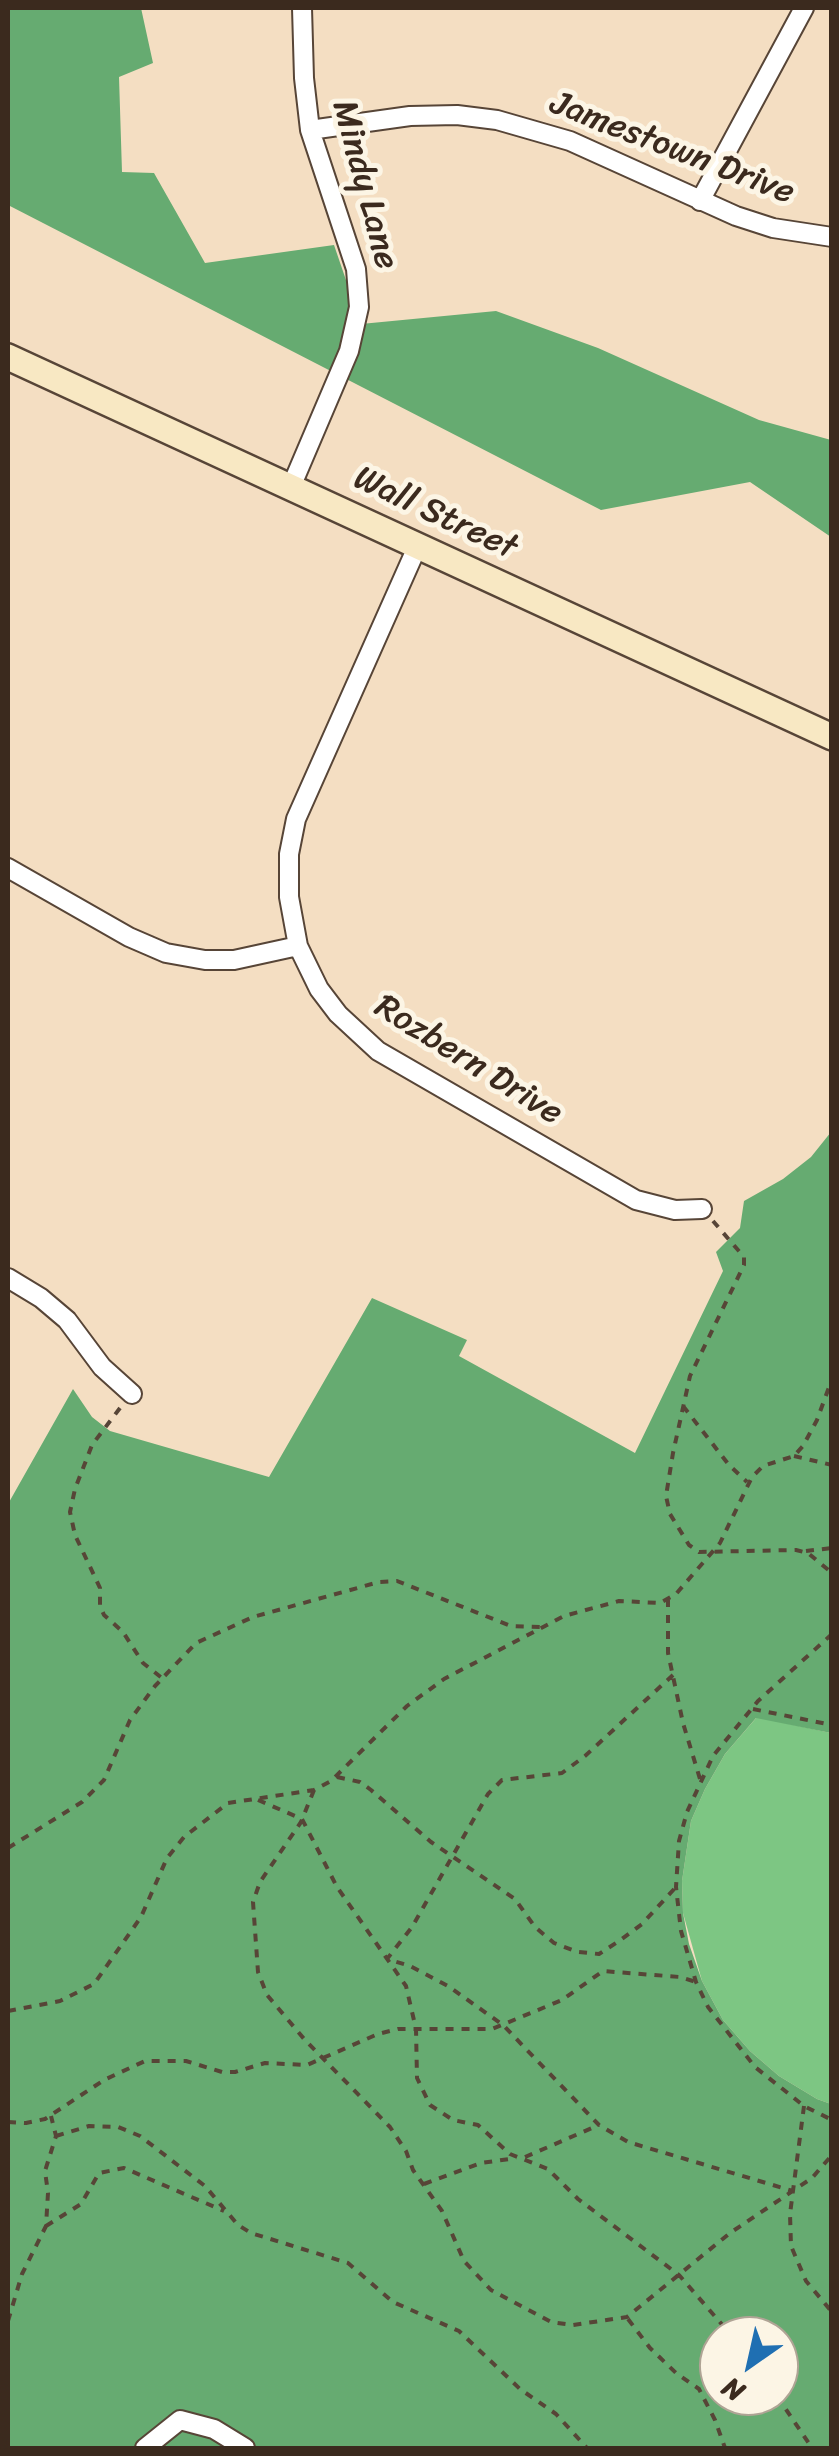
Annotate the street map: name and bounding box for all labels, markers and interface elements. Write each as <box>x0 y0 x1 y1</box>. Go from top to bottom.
street label: Jamestown Drive <box>544 83 800 215</box>
street label: Mindy Lane <box>321 96 407 274</box>
street label: Wall Street <box>347 458 523 570</box>
street label: Rozbern Drive <box>366 987 570 1135</box>
north arrow <box>699 2316 799 2416</box>
text: N <box>711 2364 755 2415</box>

